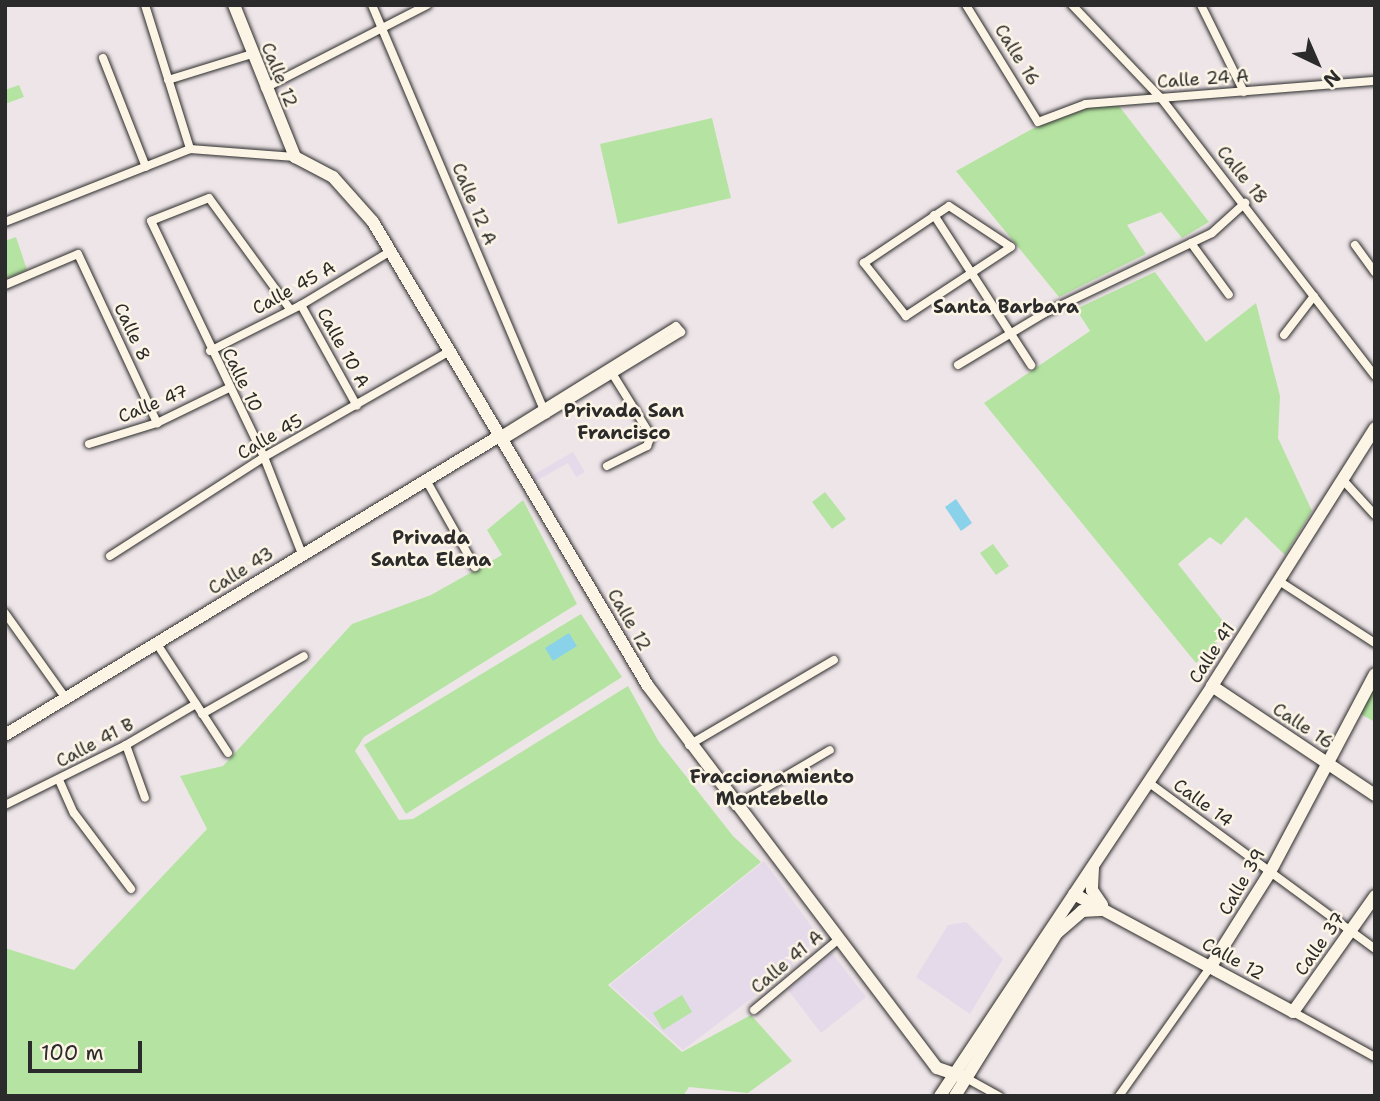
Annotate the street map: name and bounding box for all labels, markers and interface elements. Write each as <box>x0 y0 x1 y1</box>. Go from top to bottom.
street label: Calle 16 <box>990 20 1044 90</box>
north arrow <box>1282 28 1352 98</box>
street label: Calle 12 <box>256 39 302 111</box>
text: N <box>1318 64 1346 93</box>
street label: Calle 24 A <box>1156 65 1250 93</box>
street label: Calle 18 <box>1212 141 1272 209</box>
street label: Calle 12 A <box>447 160 501 248</box>
street label: Calle 45 A <box>249 256 339 320</box>
district label: Santa Barbara <box>933 296 1079 318</box>
street label: Calle 8 <box>109 300 155 364</box>
street label: Calle 10 A <box>312 304 374 392</box>
street label: Calle 10 <box>217 344 267 416</box>
street label: Calle 47 <box>115 380 191 428</box>
district label: Privada San Francisco <box>564 400 684 444</box>
street label: Calle 45 <box>233 410 307 464</box>
district label: Privada Santa Elena <box>371 527 491 571</box>
street label: Calle 43 <box>204 543 278 599</box>
street label: Calle 12 <box>603 585 655 655</box>
street label: Calle 41 <box>1184 619 1240 687</box>
street label: Calle 16 <box>1268 698 1338 754</box>
street label: Calle 41 B <box>52 714 138 772</box>
district label: Fraccionamiento Montebello <box>690 766 854 810</box>
street label: Calle 14 <box>1169 774 1237 832</box>
street label: Calle 39 <box>1214 845 1270 919</box>
street label: Calle 37 <box>1290 908 1350 980</box>
street label: Calle 41 A <box>747 926 827 998</box>
street label: Calle 12 <box>1198 933 1268 985</box>
scale bar <box>32 1028 145 1072</box>
text: 100 m <box>41 1039 104 1067</box>

